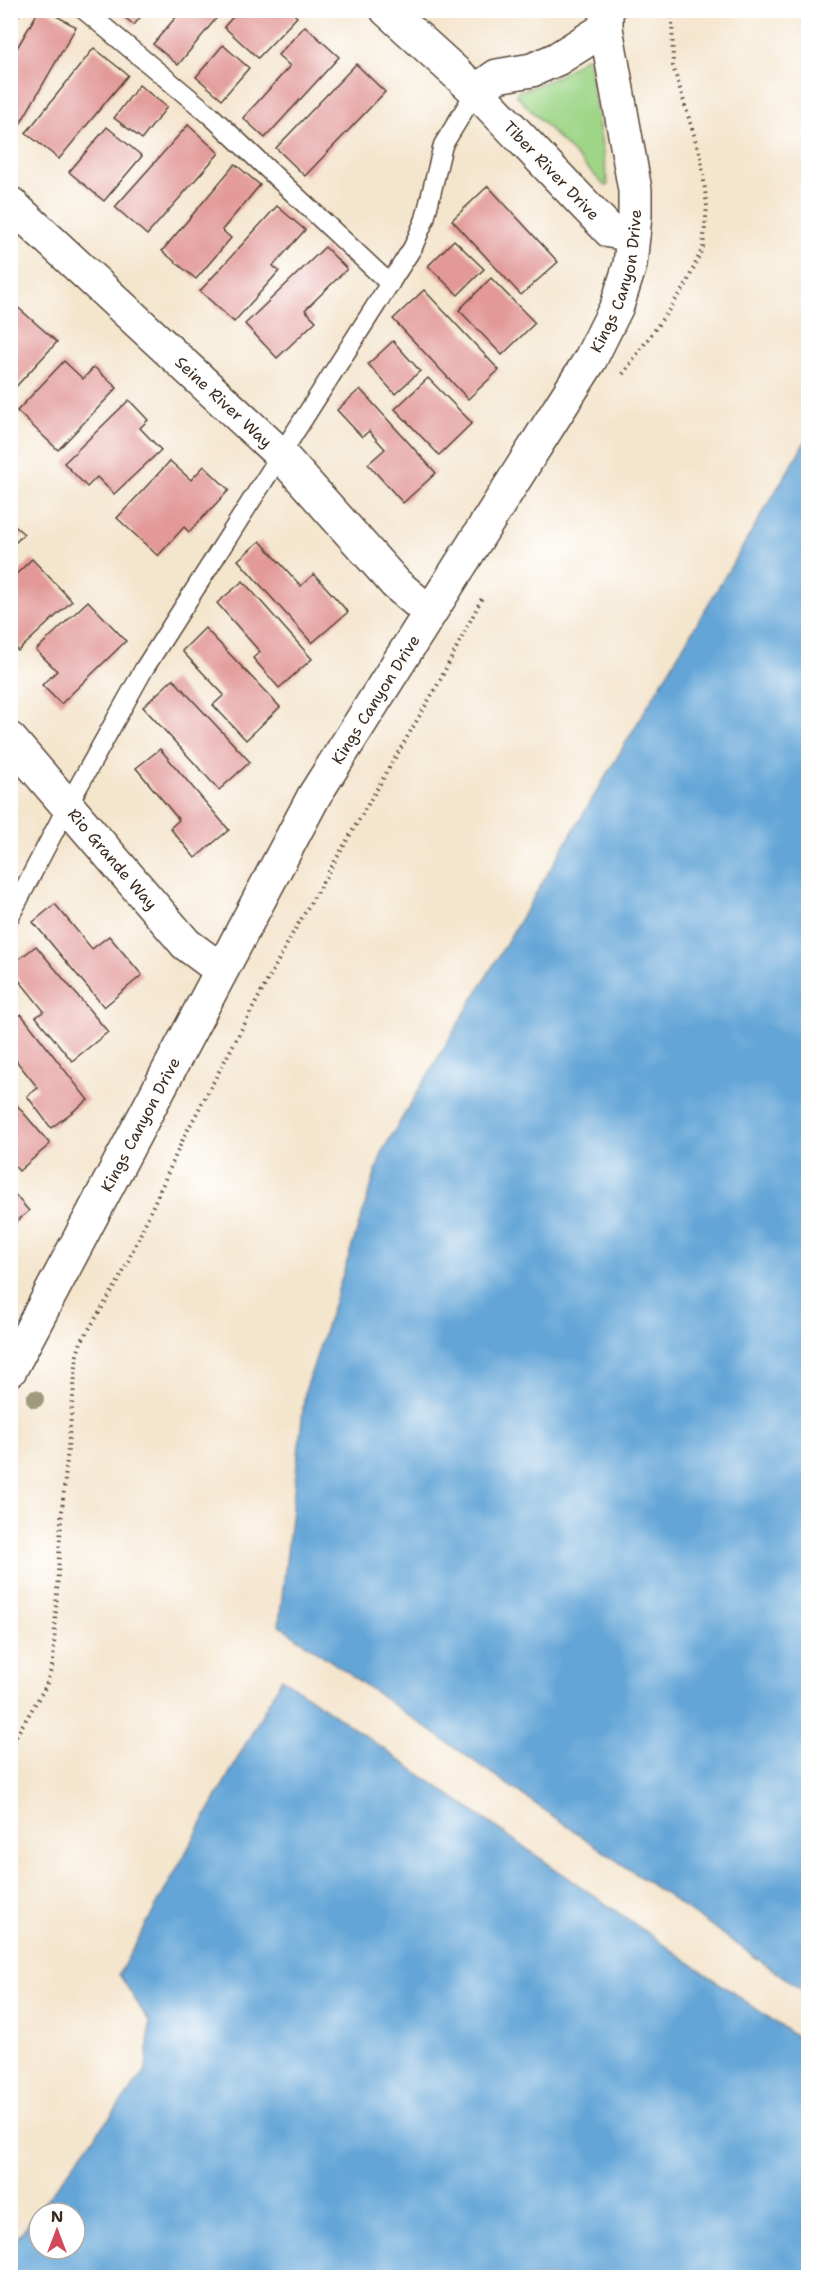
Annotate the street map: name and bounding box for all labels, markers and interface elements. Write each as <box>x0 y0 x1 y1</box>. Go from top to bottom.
street label: Tiber River Drive <box>499 116 604 225</box>
street label: Kings Canyon Drive <box>585 209 646 356</box>
street label: Seine River Way <box>171 352 277 453</box>
street label: Kings Canyon Drive <box>327 631 425 768</box>
street label: Rio Grande Way <box>63 804 162 914</box>
street label: Kings Canyon Drive <box>96 1053 185 1196</box>
north arrow <box>27 2201 87 2261</box>
text: N <box>51 2206 63 2227</box>

